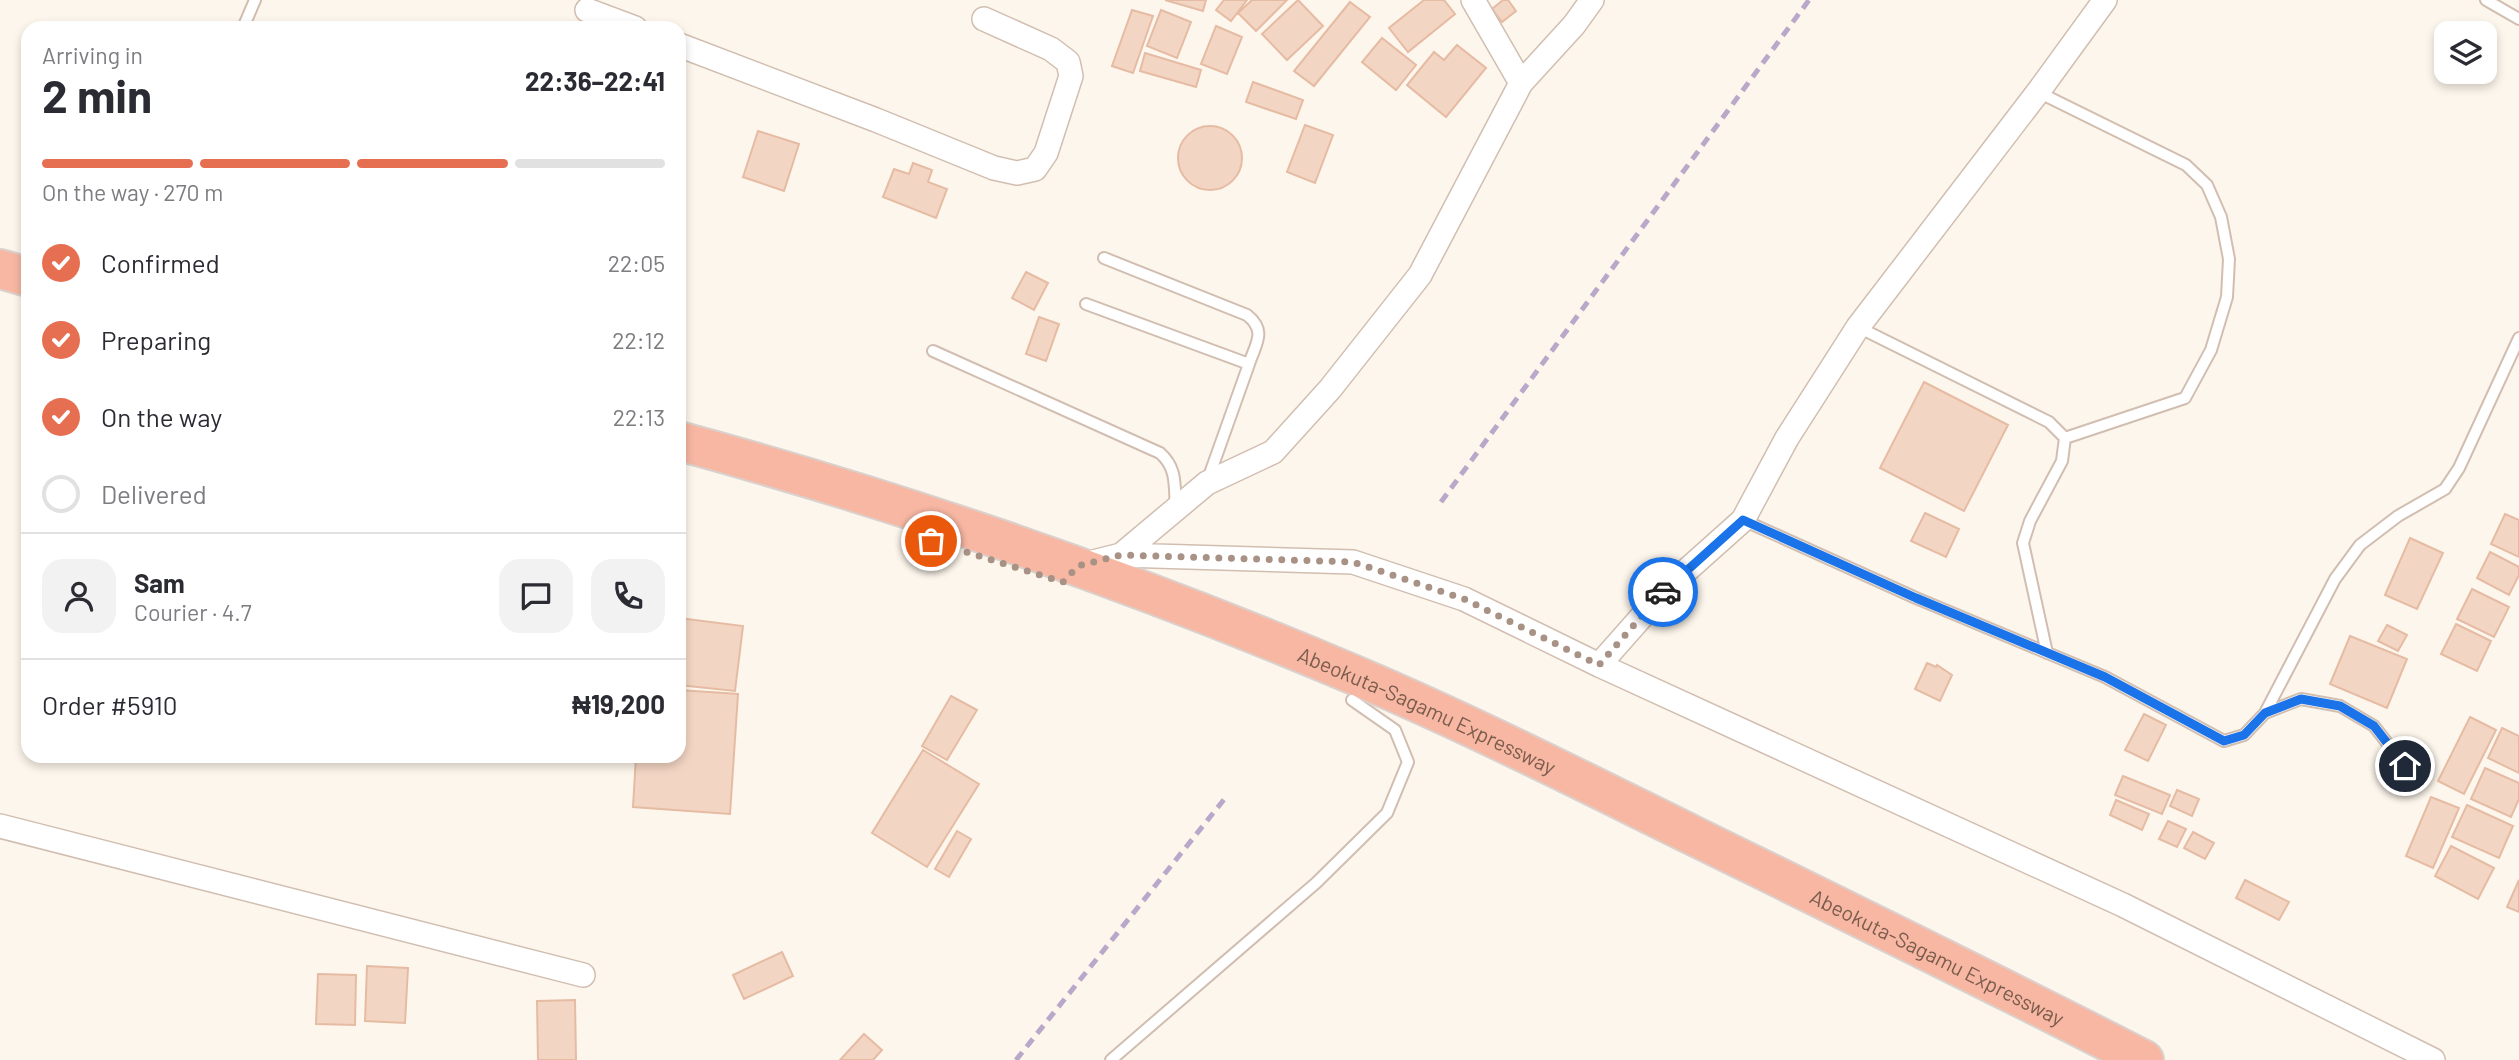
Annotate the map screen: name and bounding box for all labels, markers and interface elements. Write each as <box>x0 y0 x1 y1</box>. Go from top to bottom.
map controls <box>2434 21 2497 84</box>
button: layers <box>2434 21 2497 84</box>
text: Arriving in <box>42 41 143 69</box>
text: 22:36–22:41 <box>525 65 665 96</box>
text: 2 min <box>42 67 152 122</box>
text: On the way · 270 m <box>42 178 223 206</box>
icon: check <box>42 244 80 282</box>
text: Confirmed <box>101 247 220 278</box>
text: 22:05 <box>608 249 665 277</box>
icon: check <box>42 321 80 359</box>
text: Preparing <box>101 324 211 355</box>
text: 22:12 <box>612 326 665 354</box>
icon: check <box>42 398 80 436</box>
text: On the way <box>101 401 222 432</box>
text: 22:13 <box>613 403 665 431</box>
text: Delivered <box>101 478 207 509</box>
pin <box>901 511 961 571</box>
icon: bag <box>912 522 950 560</box>
courier <box>1628 557 1698 627</box>
button: person <box>42 559 116 633</box>
button: chat <box>499 559 573 633</box>
button: phone <box>591 559 665 633</box>
text: Sam <box>134 567 185 598</box>
icon: car <box>1644 573 1682 611</box>
text: Courier · 4.7 <box>134 598 252 626</box>
street label: Abeokuta-Sagamu Expressway <box>1295 641 1561 779</box>
text: ₦19,200 <box>572 688 665 719</box>
text: Order #5910 <box>42 689 178 720</box>
pin <box>2375 736 2435 796</box>
icon: home <box>2386 747 2424 785</box>
street label: Abeokuta-Sagamu Expressway <box>1807 883 2069 1030</box>

